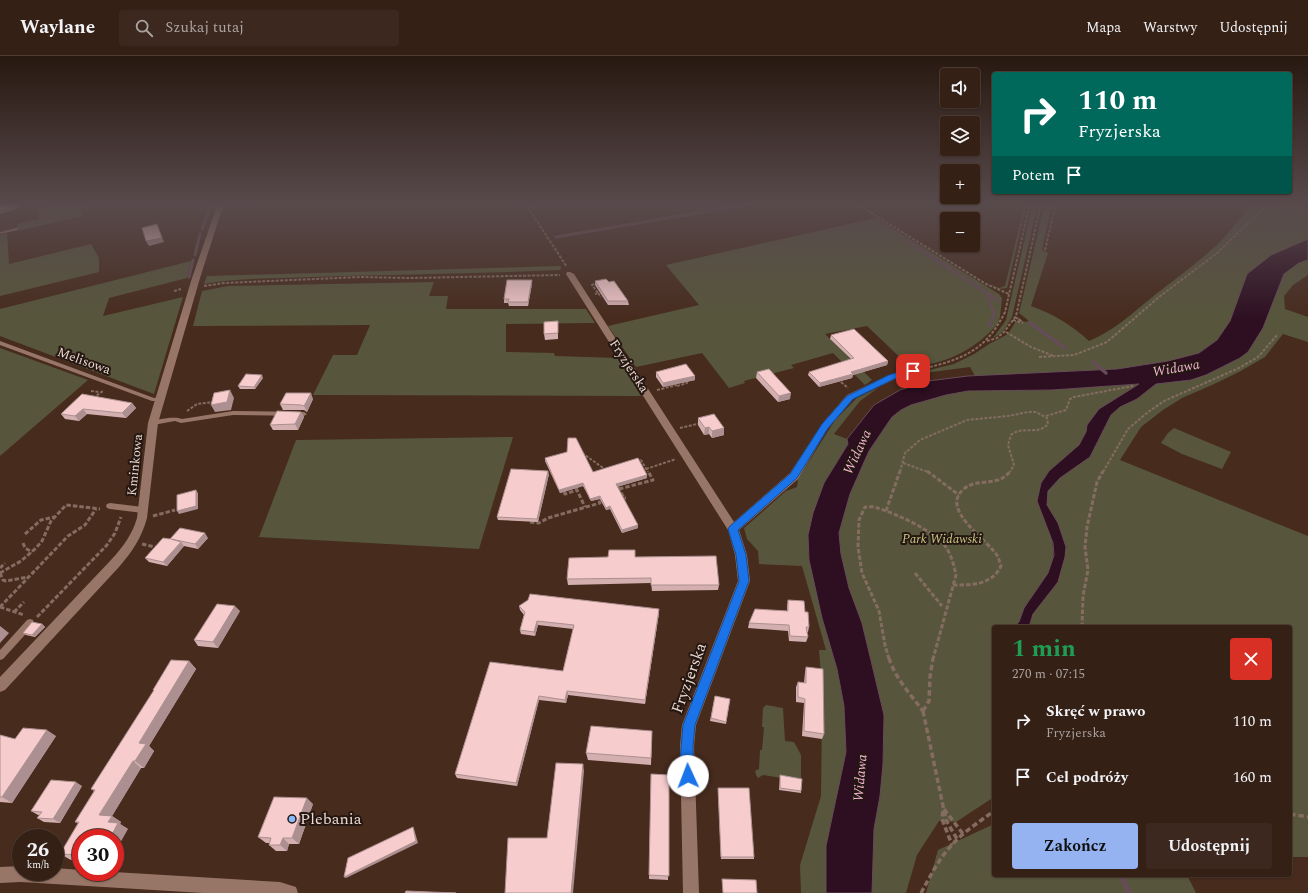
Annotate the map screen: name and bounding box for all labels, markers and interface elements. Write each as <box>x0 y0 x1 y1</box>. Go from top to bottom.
search box <box>119 10 399 46</box>
text: Waylane <box>20 13 95 42</box>
text: Szukaj tutaj <box>165 16 244 39</box>
icon: search <box>133 17 155 39</box>
text: Mapa <box>1086 17 1121 38</box>
text: Warstwy <box>1143 17 1197 38</box>
text: Udostępnij <box>1219 17 1288 38</box>
map controls <box>940 68 980 252</box>
button: sound <box>940 68 980 108</box>
text: 110 m <box>1078 79 1157 122</box>
icon: right <box>1012 88 1064 140</box>
button: layers <box>940 116 980 156</box>
text: Fryzjerska <box>1078 118 1161 145</box>
button: + <box>940 164 980 204</box>
text: Potem <box>1012 164 1055 187</box>
icon: arrive <box>1063 164 1085 186</box>
button: − <box>940 212 980 252</box>
street label: Fryzjerska <box>604 335 654 397</box>
street label: Melisowa <box>55 342 114 380</box>
pin <box>896 354 930 388</box>
water label: Widawa <box>1151 354 1201 382</box>
icon: arrive <box>902 360 924 382</box>
water label: Widawa <box>837 426 877 478</box>
street label: Kminkowa <box>122 432 148 497</box>
park label: Park Widawski <box>902 529 982 549</box>
text: 1 min <box>1012 631 1076 667</box>
button: close <box>1230 638 1272 680</box>
street label: Fryzjerska <box>665 639 713 717</box>
text: 270 m · 07:15 <box>1012 664 1085 684</box>
text: Skręć w prawo <box>1046 700 1145 723</box>
icon: right <box>1012 710 1034 732</box>
text: 110 m <box>1233 710 1272 733</box>
text: Fryzjerska <box>1046 723 1106 743</box>
water label: Widawa <box>847 753 873 803</box>
position arrow <box>667 755 709 797</box>
icon: arrive <box>1012 766 1034 788</box>
text: Cel podróży <box>1046 766 1128 789</box>
text: 160 m <box>1233 766 1272 789</box>
place label: Plebania <box>300 807 362 831</box>
marker: Plebania <box>287 814 297 824</box>
button: Zakończ <box>1012 823 1138 869</box>
button: Udostępnij <box>1146 823 1272 869</box>
speed limit sign: 30 <box>72 829 124 881</box>
text: 26 <box>27 835 49 865</box>
text: km/h <box>27 857 49 873</box>

